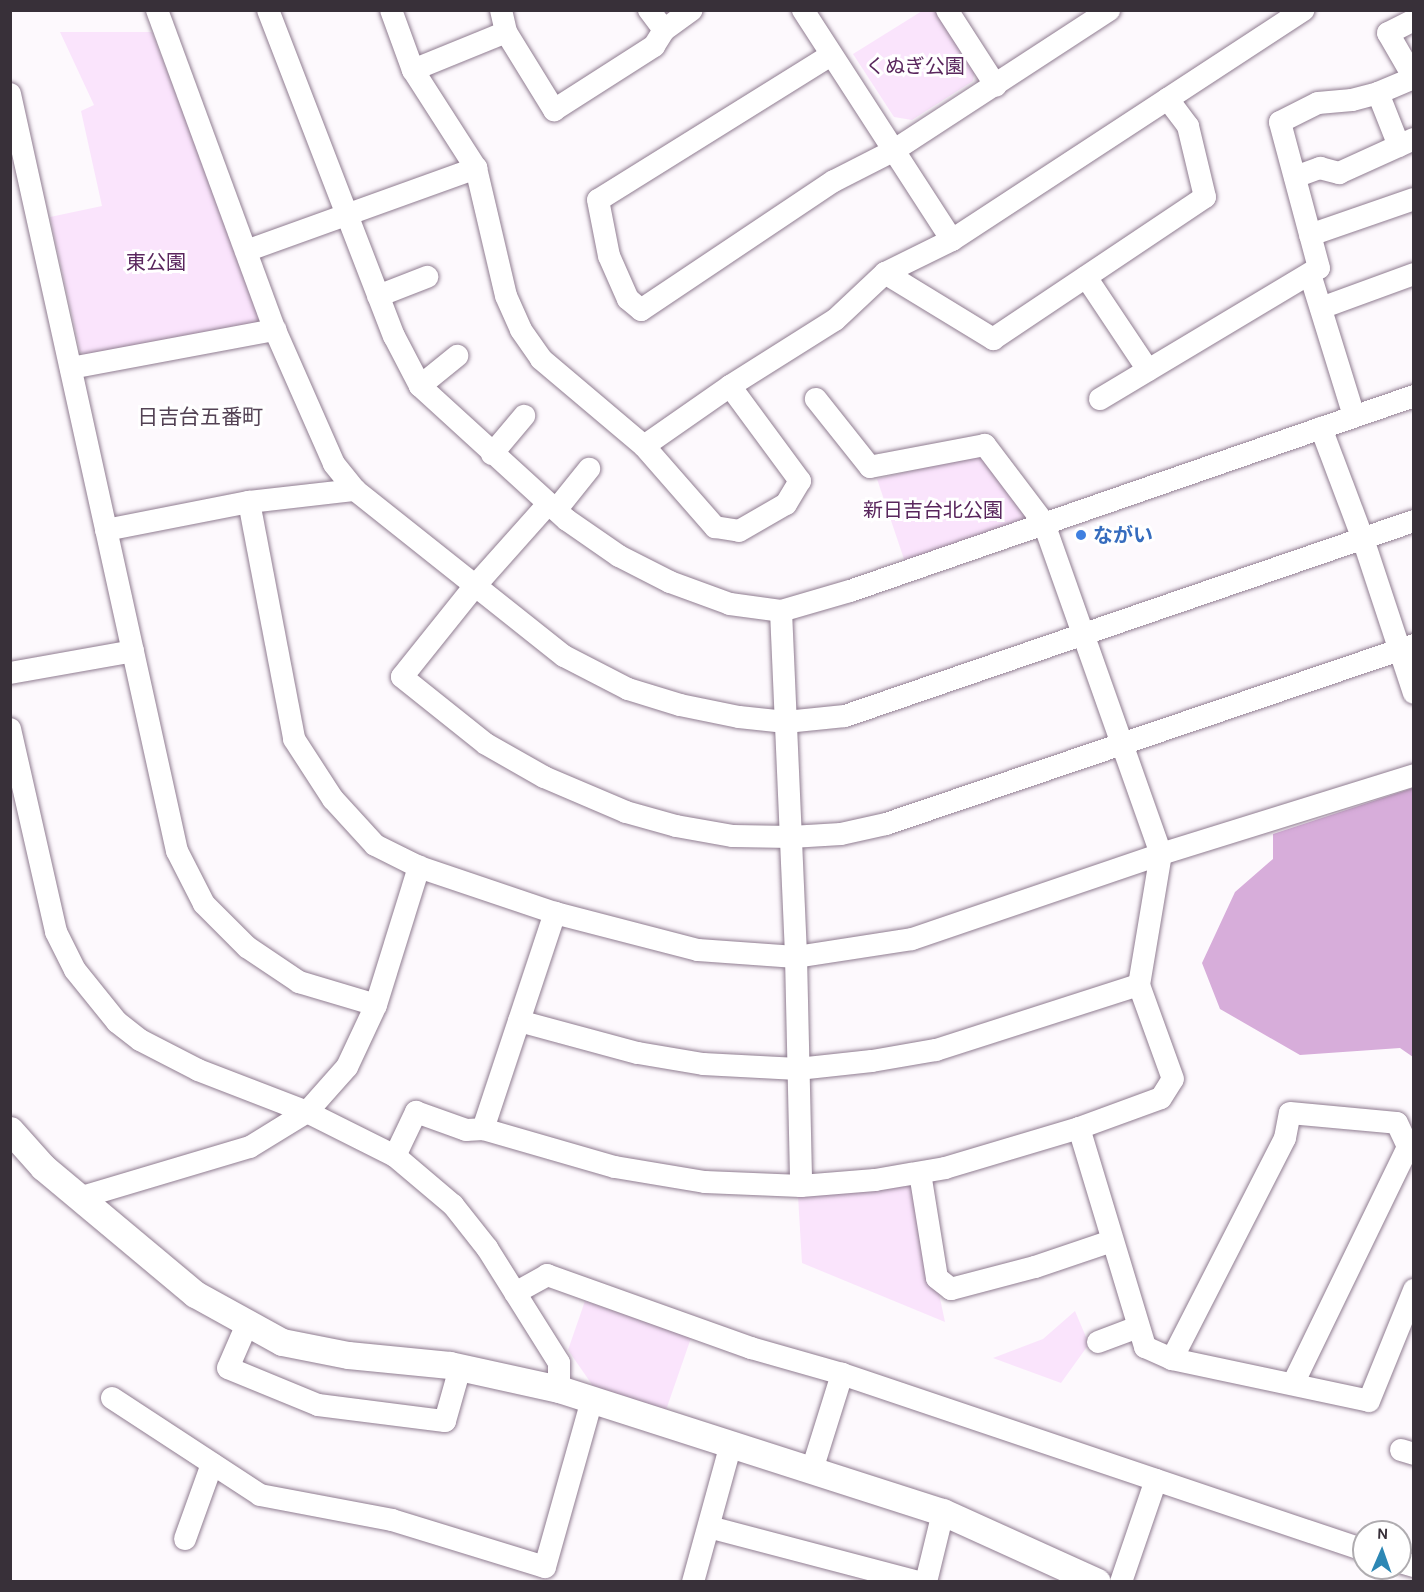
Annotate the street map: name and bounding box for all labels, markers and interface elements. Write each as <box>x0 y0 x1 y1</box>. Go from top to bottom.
park label: くぬぎ公園 <box>865 54 965 78</box>
park label: 東公園 <box>126 250 186 274</box>
district label: 日吉台五番町 <box>137 404 263 430</box>
park label: 新日吉台北公園 <box>863 498 1003 522</box>
place label: ながい <box>1093 523 1153 547</box>
marker: ながい <box>1074 528 1088 542</box>
north arrow <box>1352 1520 1412 1580</box>
text: N <box>1376 1524 1389 1543</box>

